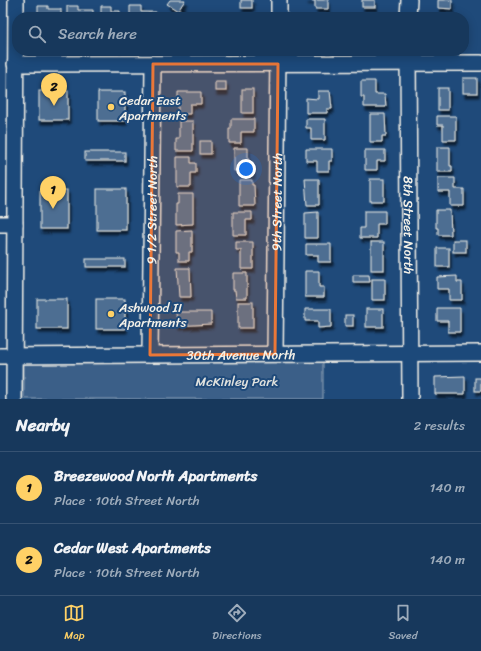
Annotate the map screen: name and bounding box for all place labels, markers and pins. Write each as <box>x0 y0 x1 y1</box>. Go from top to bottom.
pin: 2 <box>41 73 67 106</box>
place label: Cedar East Apartments <box>118 89 187 127</box>
marker: Cedar East Apartments <box>106 102 116 112</box>
pin: 1 <box>40 176 66 209</box>
place label: Ashwood II Apartments <box>118 296 187 334</box>
marker: Ashwood II Apartments <box>106 309 116 319</box>

